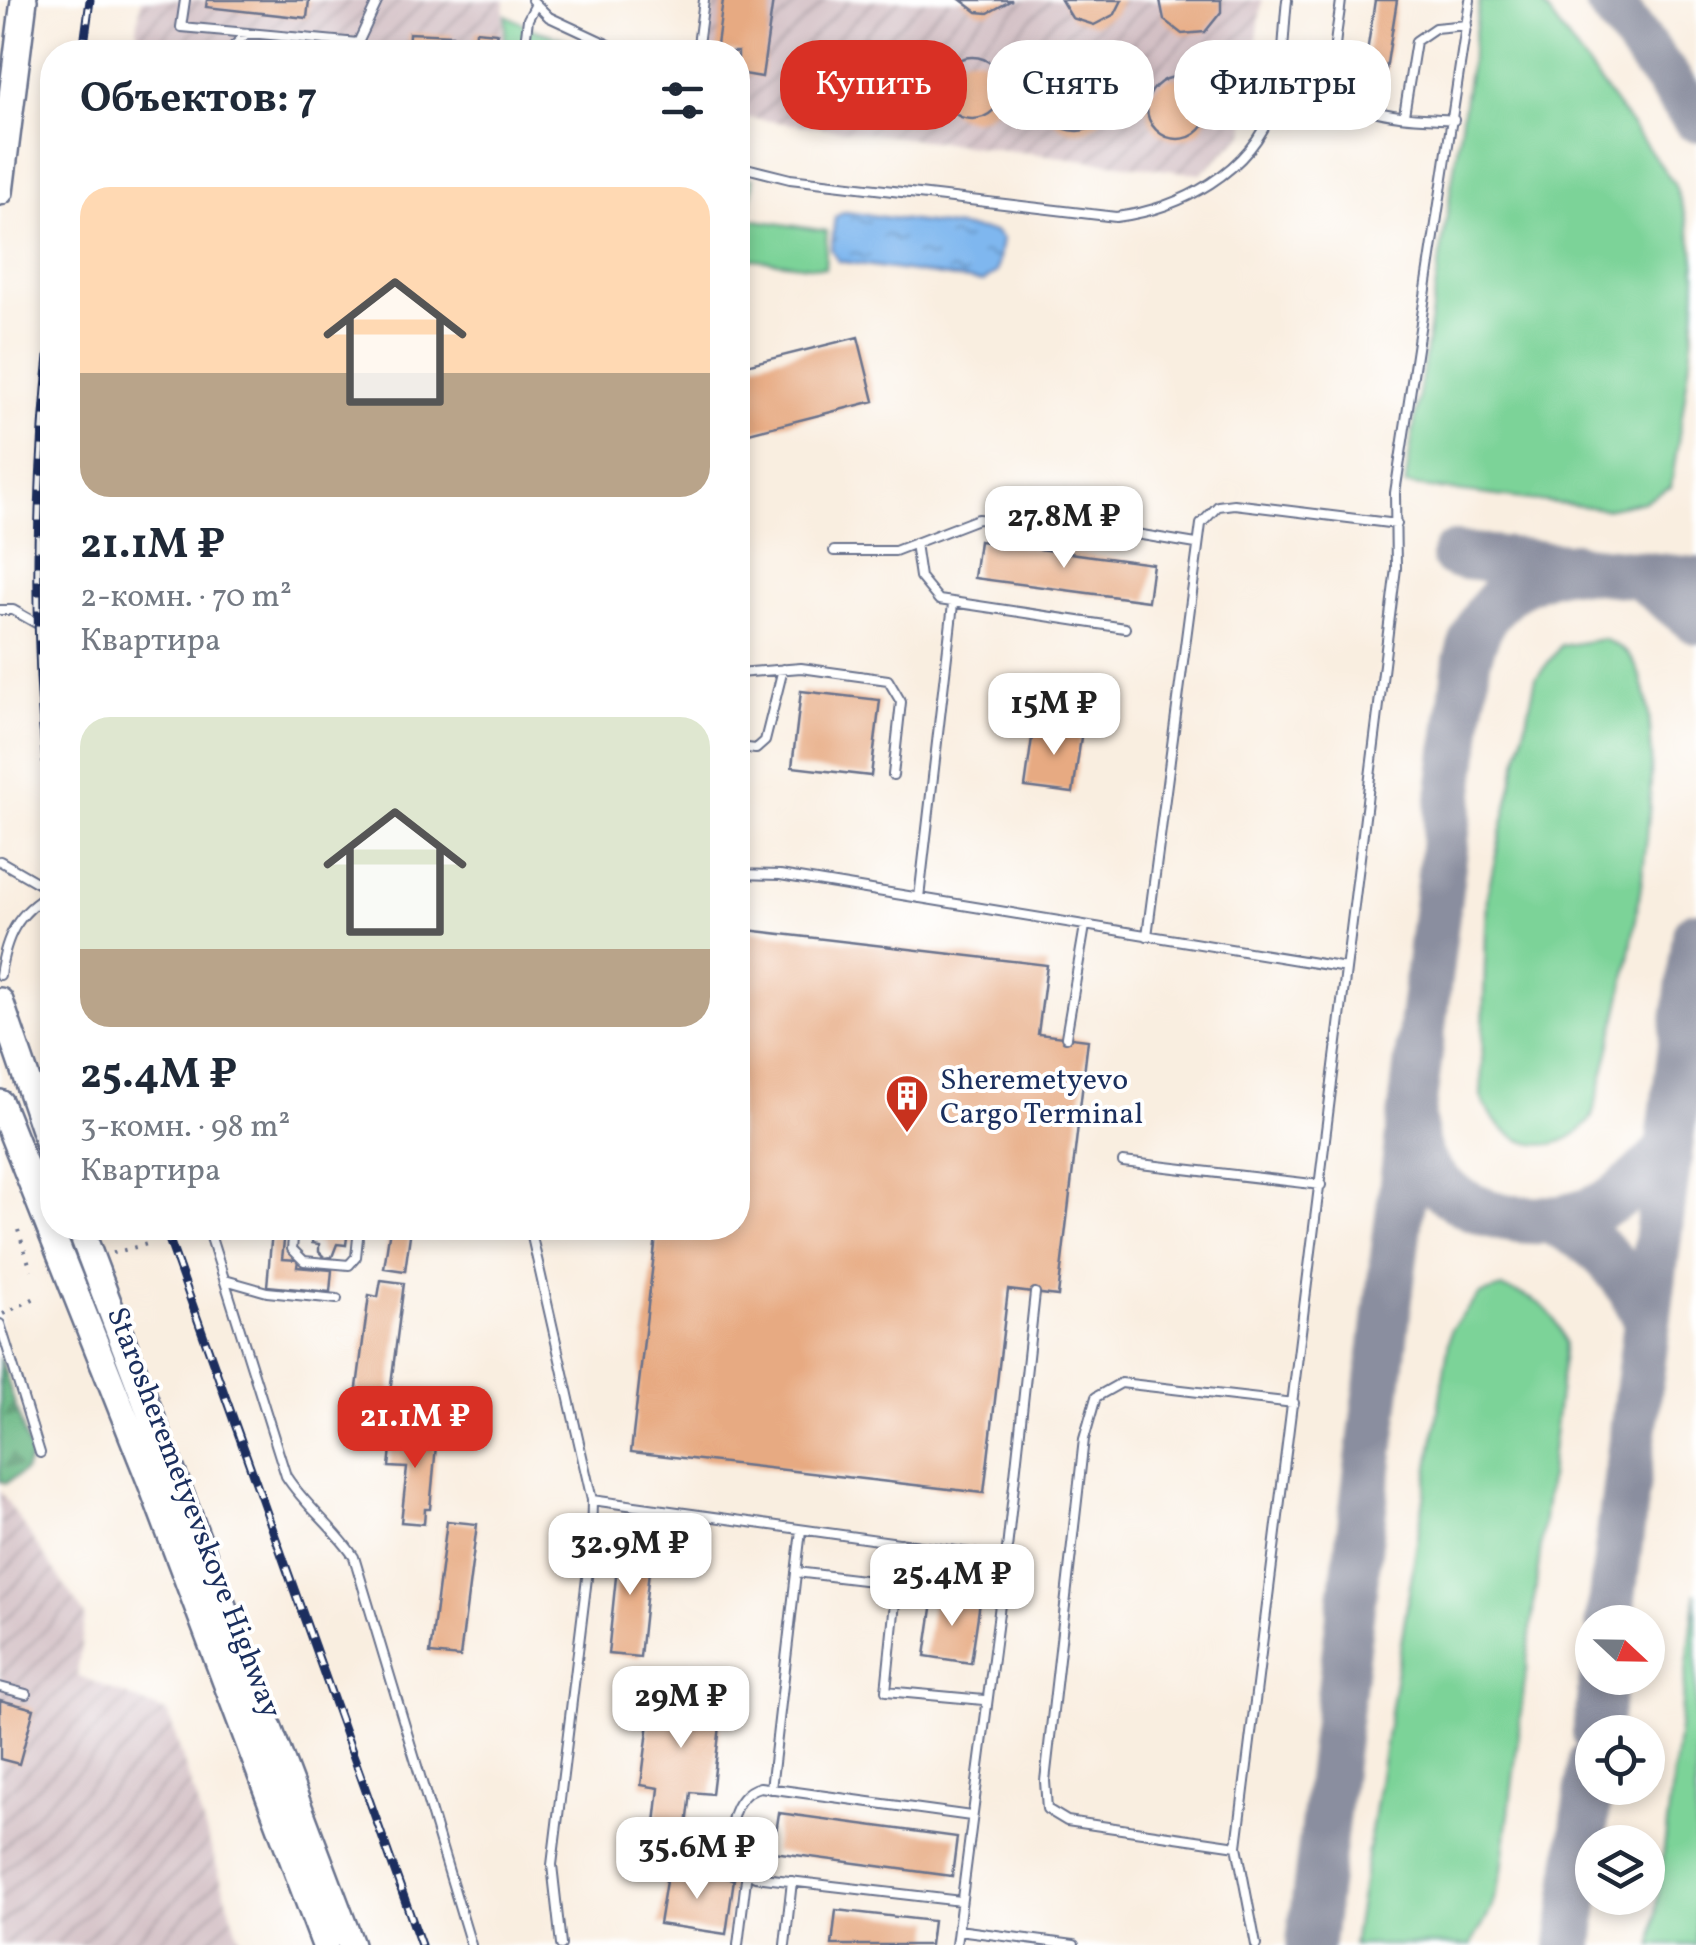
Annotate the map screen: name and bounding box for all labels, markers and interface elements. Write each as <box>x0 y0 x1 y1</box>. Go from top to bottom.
chip: Купить <box>780 40 967 130</box>
chip: Снять <box>987 40 1154 130</box>
chip: Фильтры <box>1174 40 1391 130</box>
text: Объектов: 7 <box>80 71 317 130</box>
icon: filters <box>655 73 710 128</box>
icon: home <box>305 252 485 432</box>
pin: 27.8M ₽ <box>972 486 1156 571</box>
text: 27.8M ₽ <box>1007 496 1121 540</box>
text: 21.1M ₽ <box>80 517 225 576</box>
text: 2-комн. · 70 m² <box>80 576 292 620</box>
text: Квартира <box>80 620 221 664</box>
pin: 15M ₽ <box>984 673 1124 758</box>
text: 15M ₽ <box>1010 683 1098 727</box>
icon: home <box>305 782 485 962</box>
text: 25.4M ₽ <box>80 1047 237 1106</box>
place label: Sheremetyevo Cargo Terminal <box>940 1060 1143 1136</box>
building icon: Sheremetyevo Cargo Terminal <box>884 1073 930 1134</box>
text: 3-комн. · 98 m² <box>80 1106 290 1150</box>
text: Квартира <box>80 1150 221 1194</box>
street label: Starosheremetyevskoye Highway <box>95 1301 291 1724</box>
pin: 21.1M ₽ <box>323 1386 507 1471</box>
text: 21.1M ₽ <box>360 1396 470 1440</box>
pin: 32.9M ₽ <box>538 1513 722 1598</box>
text: 32.9M ₽ <box>571 1523 689 1567</box>
pin: 25.4M ₽ <box>860 1544 1044 1629</box>
text: 25.4M ₽ <box>892 1554 1012 1598</box>
north arrow <box>1575 1605 1665 1695</box>
map controls <box>1575 1605 1665 1915</box>
pin: 29M ₽ <box>611 1666 751 1751</box>
text: 29M ₽ <box>634 1676 728 1720</box>
button: locate <box>1575 1715 1665 1805</box>
pin: 35.6M ₽ <box>605 1817 789 1902</box>
button: layers <box>1575 1825 1665 1915</box>
text: 35.6M ₽ <box>638 1827 756 1871</box>

